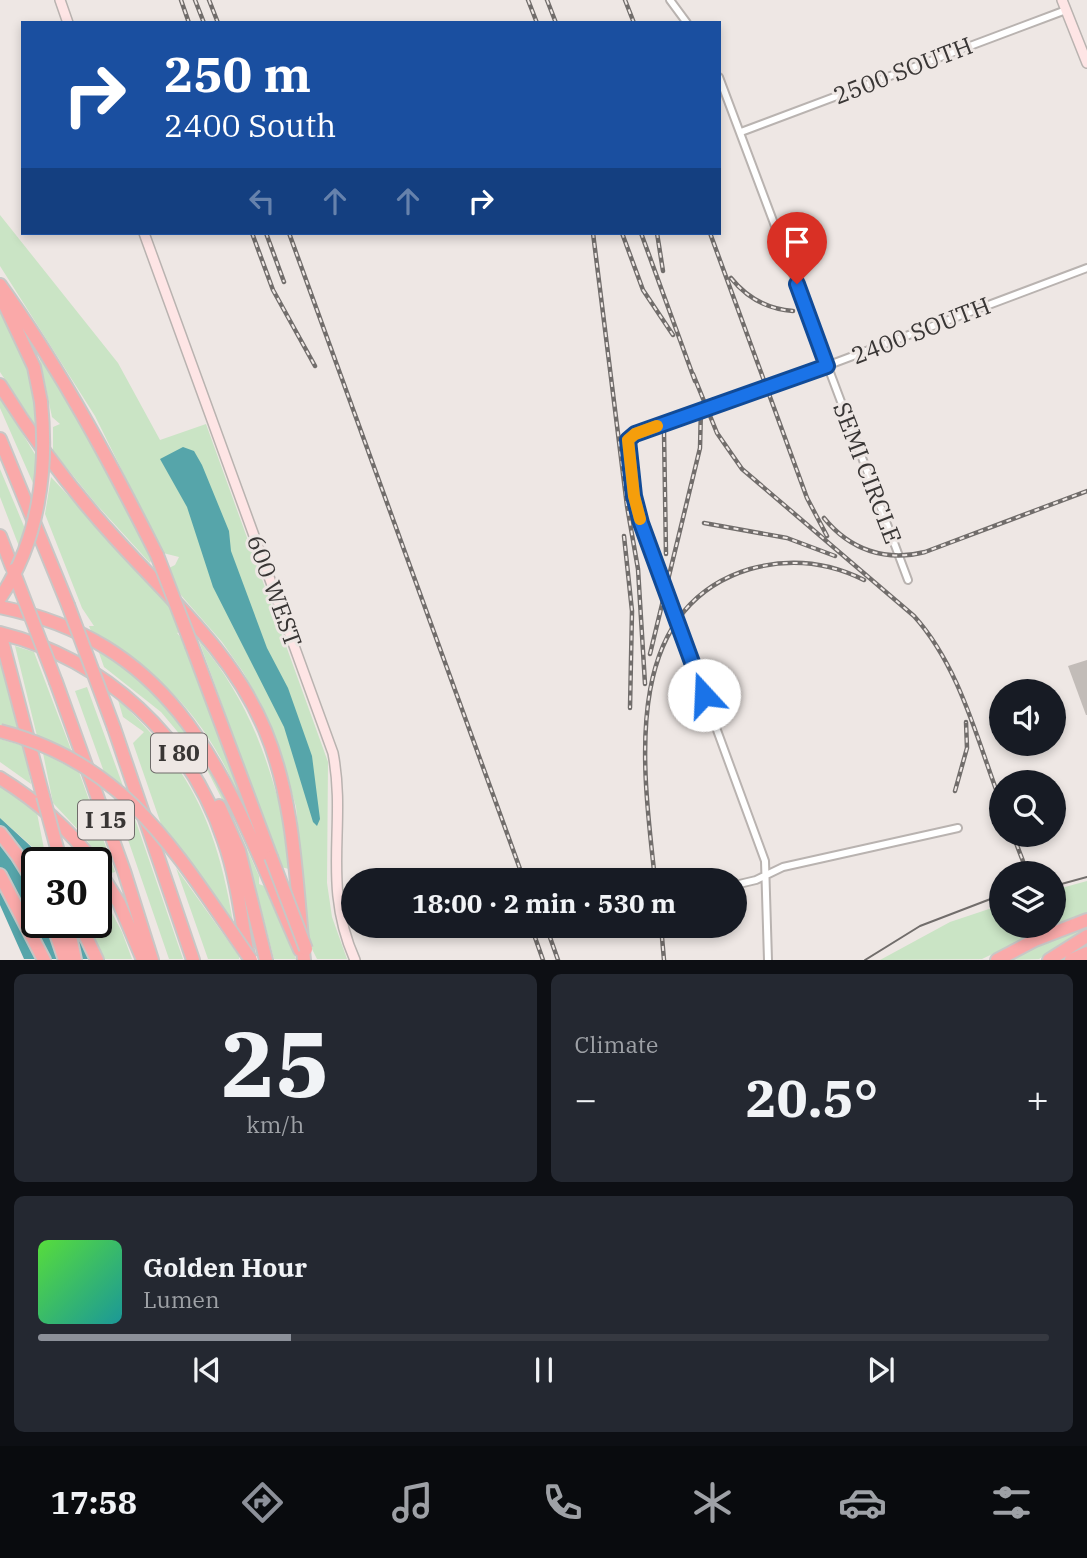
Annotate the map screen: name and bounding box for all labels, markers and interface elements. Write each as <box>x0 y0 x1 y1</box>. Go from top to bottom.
street label: 2500 SOUTH <box>828 29 977 111</box>
text: 250 m <box>164 42 311 105</box>
icon: right <box>49 49 140 140</box>
text: 2400 South <box>164 104 336 146</box>
icon: left <box>243 182 281 220</box>
icon: ahead <box>316 182 354 220</box>
icon: ahead <box>389 182 427 220</box>
icon: right <box>462 182 500 220</box>
pin <box>767 212 827 284</box>
icon: arrive <box>778 223 816 261</box>
street label: 2400 SOUTH <box>846 289 995 371</box>
street label: SEMI CIRCLE <box>826 397 910 548</box>
street label: 600 WEST <box>240 530 310 651</box>
position arrow <box>667 658 741 732</box>
map controls <box>989 679 1066 938</box>
button: sound <box>989 679 1066 756</box>
road number: I 80 <box>151 734 207 772</box>
button: search <box>989 770 1066 847</box>
road number: I 15 <box>78 800 134 840</box>
speed limit sign: 30 <box>21 847 112 938</box>
button: layers <box>989 861 1066 938</box>
text: 18:00 · 2 min · 530 m <box>412 886 676 920</box>
text: 25 <box>221 1004 330 1122</box>
text: Climate <box>575 1029 658 1059</box>
text: 20.5° <box>745 1064 878 1131</box>
text: − <box>575 1074 597 1123</box>
text: + <box>1026 1074 1049 1123</box>
text: km/h <box>246 1109 304 1139</box>
text: Golden Hour <box>143 1250 307 1284</box>
text: Lumen <box>143 1284 220 1314</box>
icon: previous <box>188 1351 226 1389</box>
icon: pause <box>525 1351 563 1389</box>
icon: next <box>862 1351 900 1389</box>
icon: directions <box>238 1478 287 1527</box>
icon: music <box>388 1478 437 1527</box>
icon: phone <box>538 1478 587 1527</box>
icon: climate <box>688 1478 737 1527</box>
icon: car <box>838 1478 887 1527</box>
icon: filters <box>987 1478 1036 1527</box>
text: 17:58 <box>50 1481 137 1523</box>

